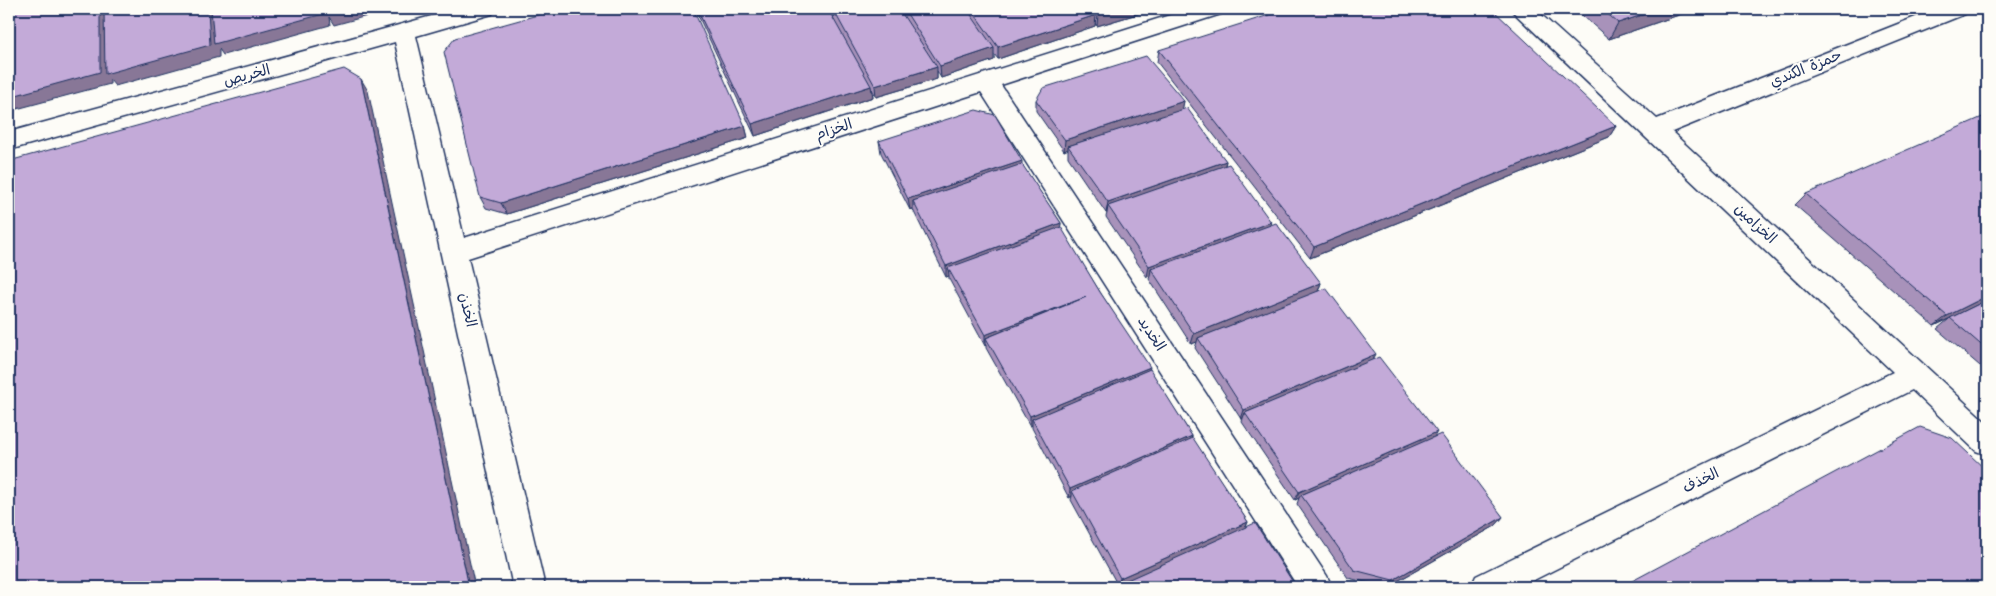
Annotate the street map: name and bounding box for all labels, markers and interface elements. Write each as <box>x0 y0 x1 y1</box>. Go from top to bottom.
street label: حمزة الكندي <box>1766 44 1846 94</box>
street label: الخريص <box>221 58 273 94</box>
street label: الخزام <box>812 113 856 147</box>
street label: الخزامين <box>1728 198 1782 250</box>
street label: الخذن <box>451 290 483 330</box>
street label: الخديد <box>1131 312 1171 356</box>
street label: الخذف <box>1678 462 1724 500</box>

